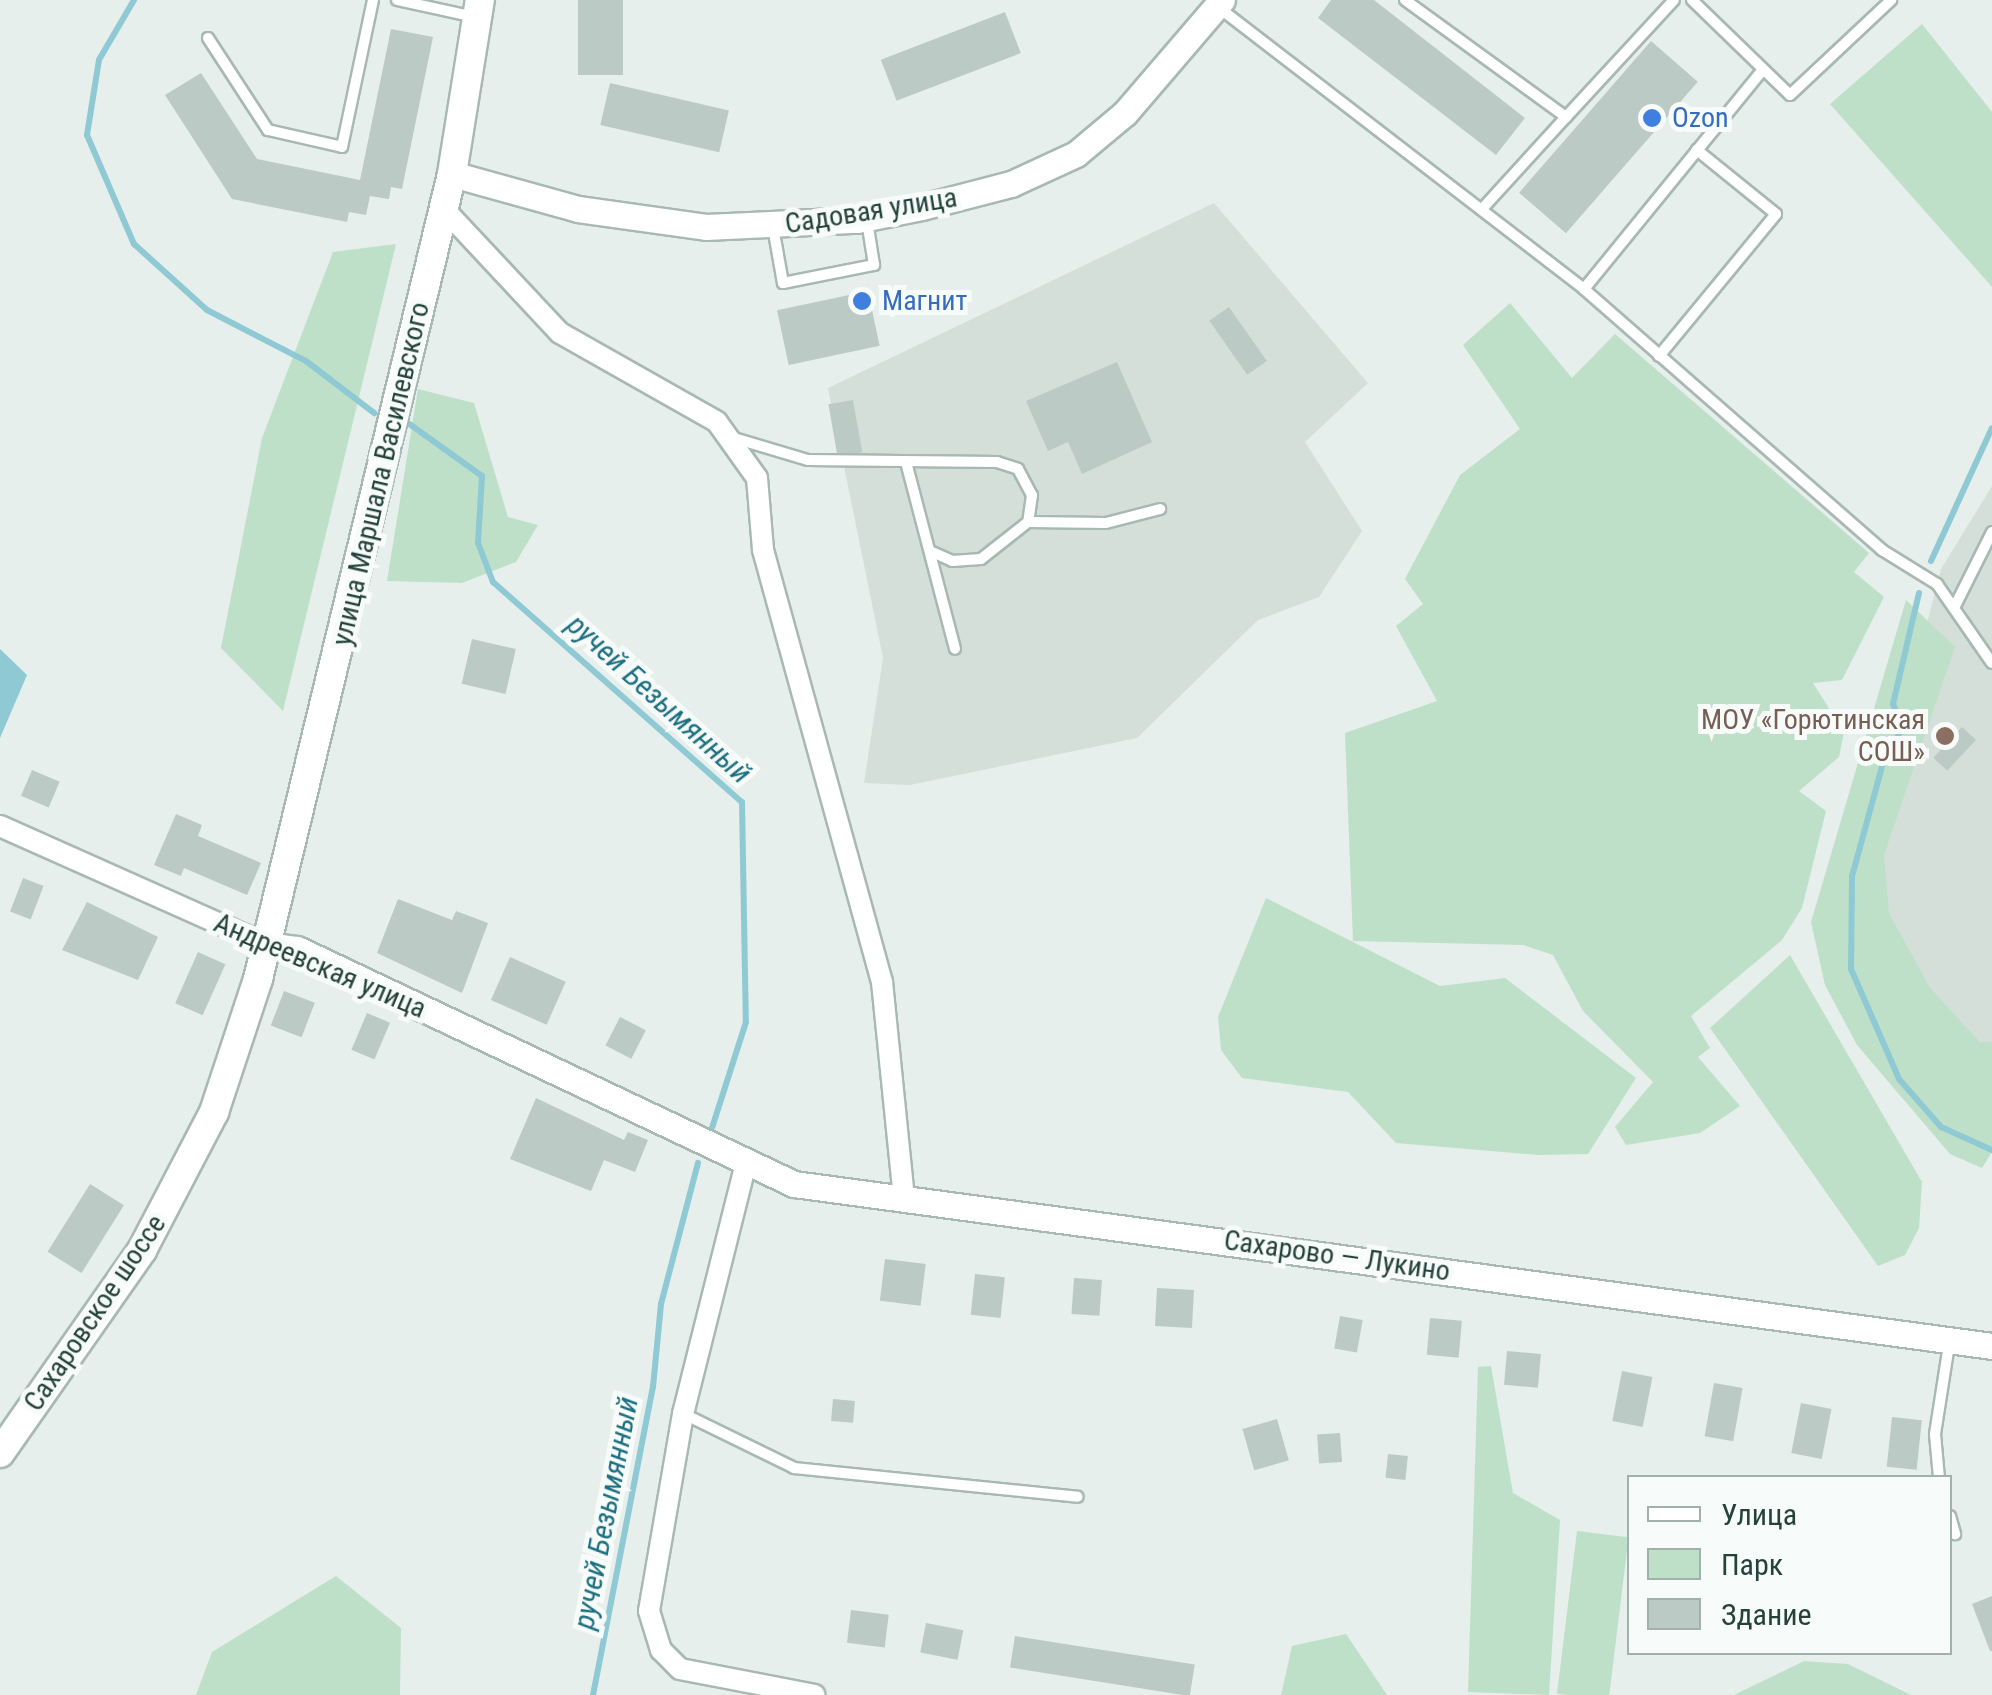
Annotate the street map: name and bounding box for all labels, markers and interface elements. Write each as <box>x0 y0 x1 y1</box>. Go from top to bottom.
place label: Ozon <box>1672 101 1729 135</box>
marker: Ozon <box>1641 107 1663 129</box>
street label: Садовая улица <box>783 181 959 241</box>
place label: Магнит <box>882 284 967 318</box>
marker: Магнит <box>851 290 873 312</box>
street label: улица Маршала Василевского <box>325 299 437 649</box>
water label: ручей Безымянный <box>559 607 759 791</box>
place label: МОУ «Горютинская СОШ» <box>1701 703 1925 769</box>
marker: МОУ «Горютинская СОШ» <box>1934 725 1956 747</box>
street label: Андреевская улица <box>209 906 431 1026</box>
street label: Сахаровское шоссе <box>17 1209 173 1417</box>
street label: Сахарово — Лукино <box>1222 1224 1452 1288</box>
water label: ручей Безымянный <box>566 1394 646 1632</box>
legend <box>1627 1475 1952 1655</box>
text: Улица <box>1721 1497 1797 1532</box>
text: Парк <box>1721 1547 1783 1582</box>
text: Здание <box>1721 1597 1812 1632</box>

